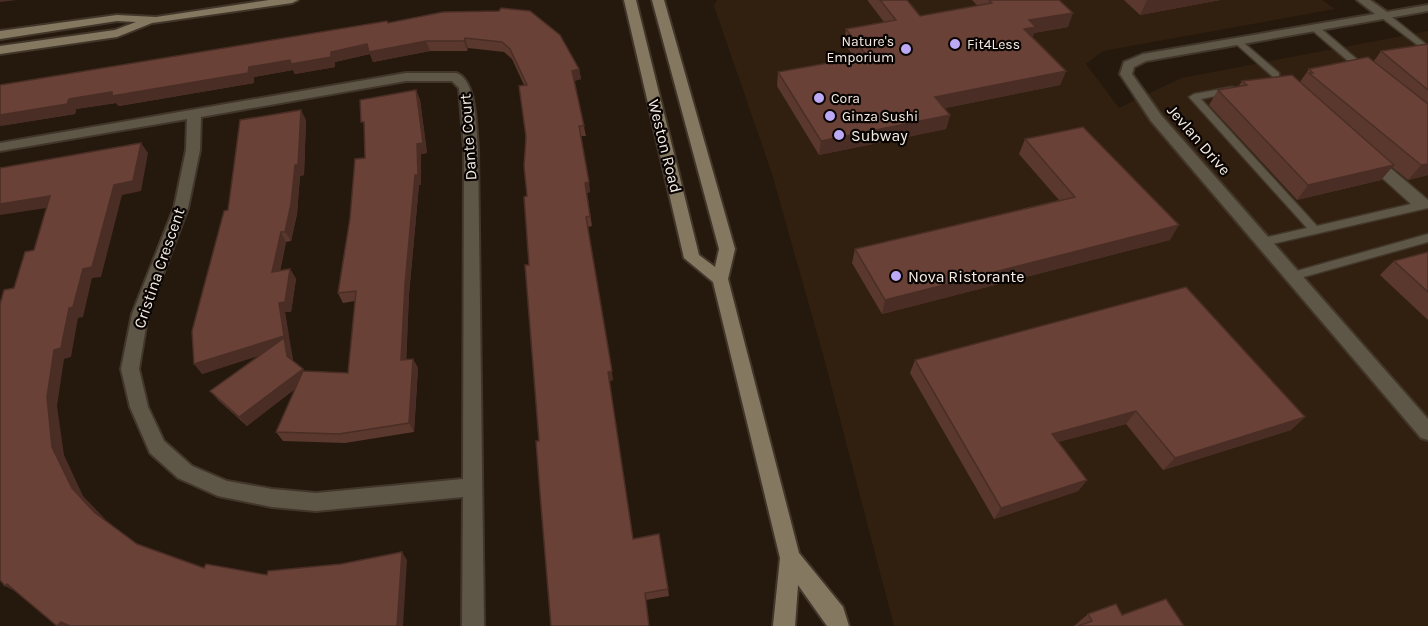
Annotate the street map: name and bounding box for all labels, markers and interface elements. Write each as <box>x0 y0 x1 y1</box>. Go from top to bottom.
place label: Nature's Emporium <box>826 33 894 66</box>
place label: Fit4Less <box>967 36 1020 53</box>
marker: Fit4Less <box>948 37 962 51</box>
marker: Nature's Emporium <box>899 42 913 56</box>
place label: Cora <box>831 90 860 107</box>
marker: Cora <box>812 91 826 105</box>
street label: Dante Court <box>455 93 481 181</box>
street label: Weston Road <box>644 97 686 195</box>
street label: Jevlan Drive <box>1163 101 1235 179</box>
place label: Ginza Sushi <box>842 108 918 125</box>
marker: Ginza Sushi <box>823 109 837 123</box>
place label: Subway <box>851 126 908 145</box>
marker: Subway <box>832 128 846 142</box>
street label: Cristina Crescent <box>129 205 189 331</box>
place label: Nova Ristorante <box>908 267 1025 286</box>
marker: Nova Ristorante <box>889 269 903 283</box>

